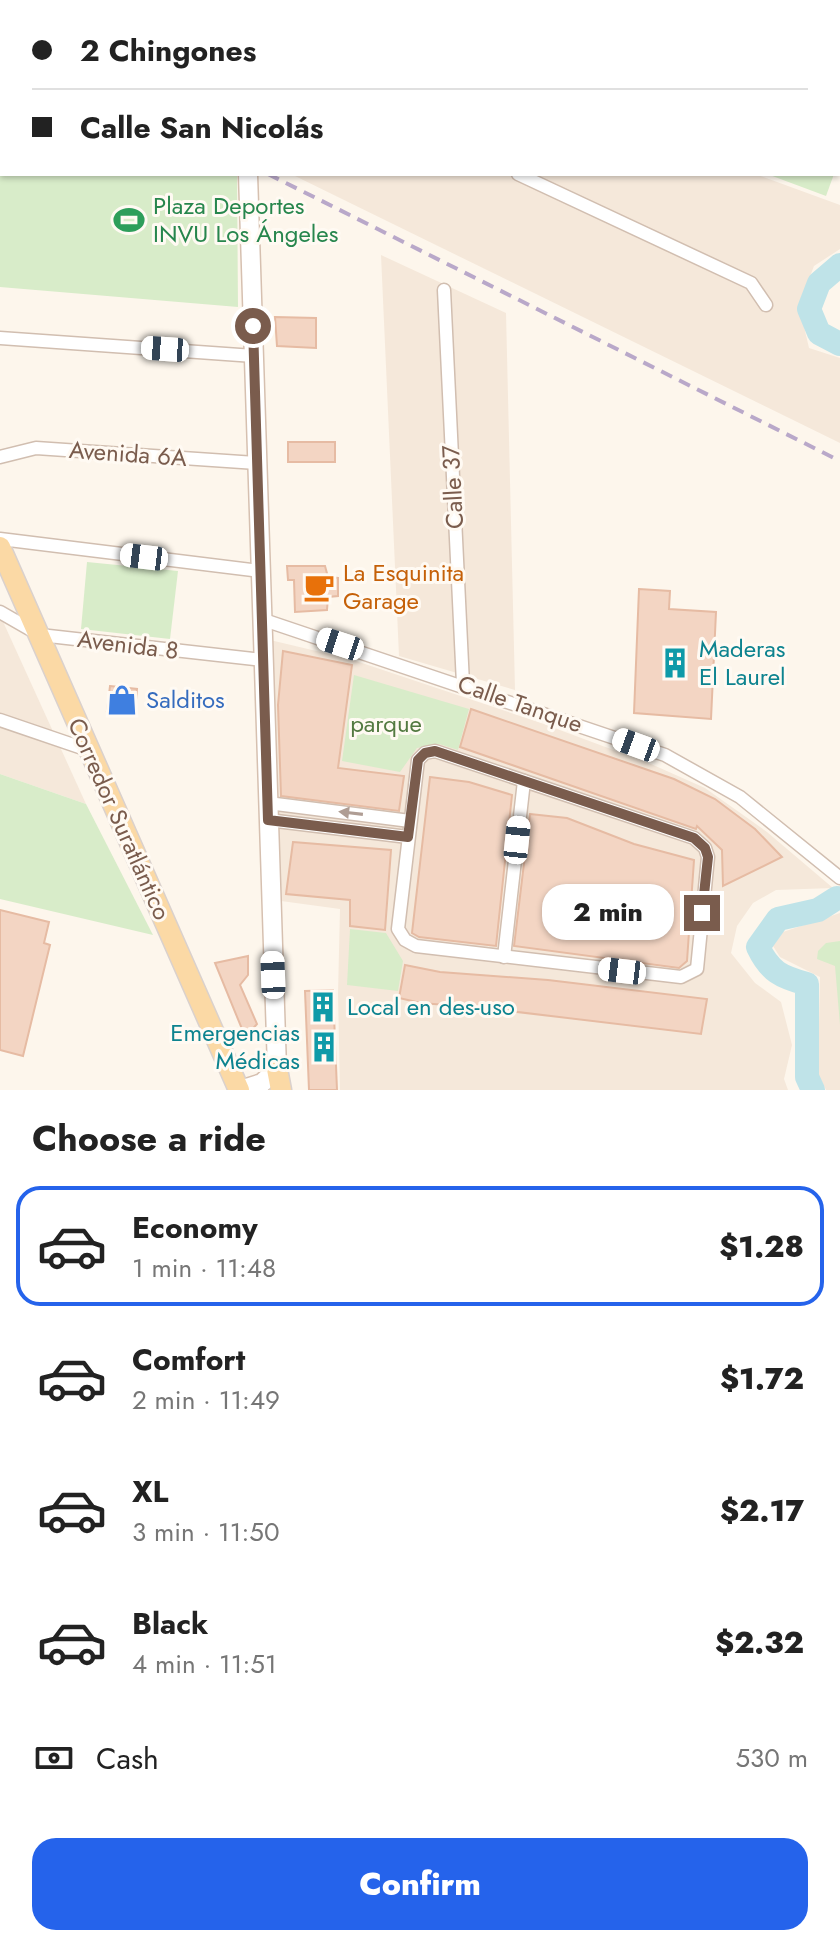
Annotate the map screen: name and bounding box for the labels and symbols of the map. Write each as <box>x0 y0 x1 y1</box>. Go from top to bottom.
place label: Plaza Deportes INVU Los Ángeles <box>153 188 338 251</box>
sports icon: Plaza Deportes INVU Los Ángeles <box>112 203 146 237</box>
route start <box>235 308 271 344</box>
car <box>140 335 190 363</box>
street label: Avenida 6A <box>68 432 188 475</box>
street label: Calle 37 <box>433 444 472 530</box>
car <box>119 542 169 572</box>
place label: La Esquinita Garage <box>343 555 464 618</box>
cafe icon: La Esquinita Garage <box>302 570 336 604</box>
street label: Avenida 8 <box>76 621 181 668</box>
car <box>313 625 367 663</box>
place label: Maderas El Laurel <box>699 631 786 694</box>
building icon: Maderas El Laurel <box>658 646 692 680</box>
street label: Calle Tanque <box>453 666 587 741</box>
place label: Salditos <box>146 682 225 717</box>
shop icon: Salditos <box>105 683 139 717</box>
park label: parque <box>350 706 422 741</box>
street label: Corredor Suratlántico <box>59 712 180 925</box>
car <box>609 726 663 764</box>
one-way arrow <box>338 806 363 819</box>
car <box>503 815 531 865</box>
callout: 2 min <box>542 885 674 941</box>
route end <box>684 895 720 931</box>
car <box>260 951 286 999</box>
car <box>597 956 647 986</box>
place label: Local en des-uso <box>347 989 515 1024</box>
building icon: Local en des-uso <box>306 990 340 1024</box>
place label: Emergencias Médicas <box>170 1015 300 1078</box>
building icon: Emergencias Médicas <box>307 1030 341 1064</box>

